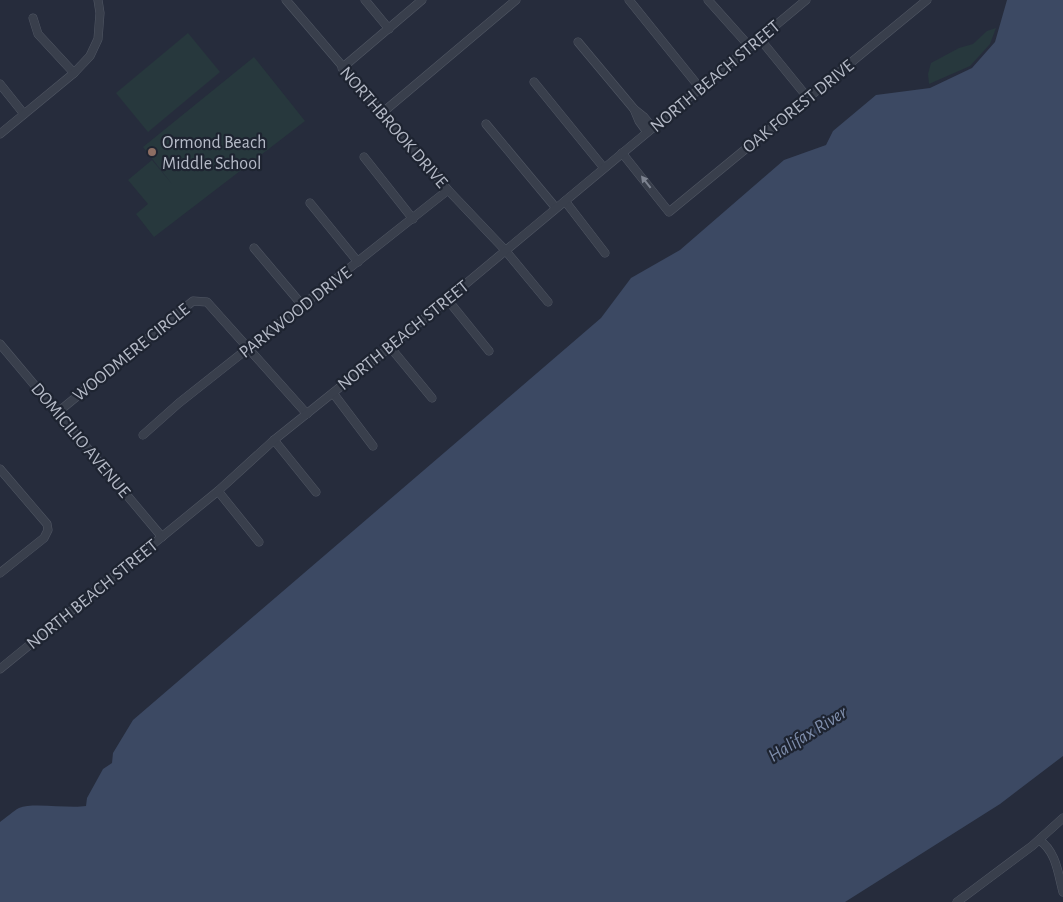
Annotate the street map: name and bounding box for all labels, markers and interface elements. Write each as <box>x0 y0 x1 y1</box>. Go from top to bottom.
street label: NORTH BEACH STREET <box>647 17 784 136</box>
street label: OAK FOREST DRIVE <box>740 56 858 157</box>
street label: NORTHBROOK DRIVE <box>336 64 451 192</box>
place label: Ormond Beach Middle School <box>162 134 266 173</box>
marker: Ormond Beach Middle School <box>146 146 158 158</box>
one-way arrow <box>640 176 651 189</box>
street label: PARKWOOD DRIVE <box>236 263 355 362</box>
street label: NORTH BEACH STREET <box>335 277 473 394</box>
street label: WOODMERE CIRCLE <box>70 300 194 405</box>
street label: DOMICILIO AVENUE <box>27 380 133 502</box>
street label: NORTH BEACH STREET <box>24 536 162 653</box>
water label: Halifax River <box>765 702 851 766</box>

